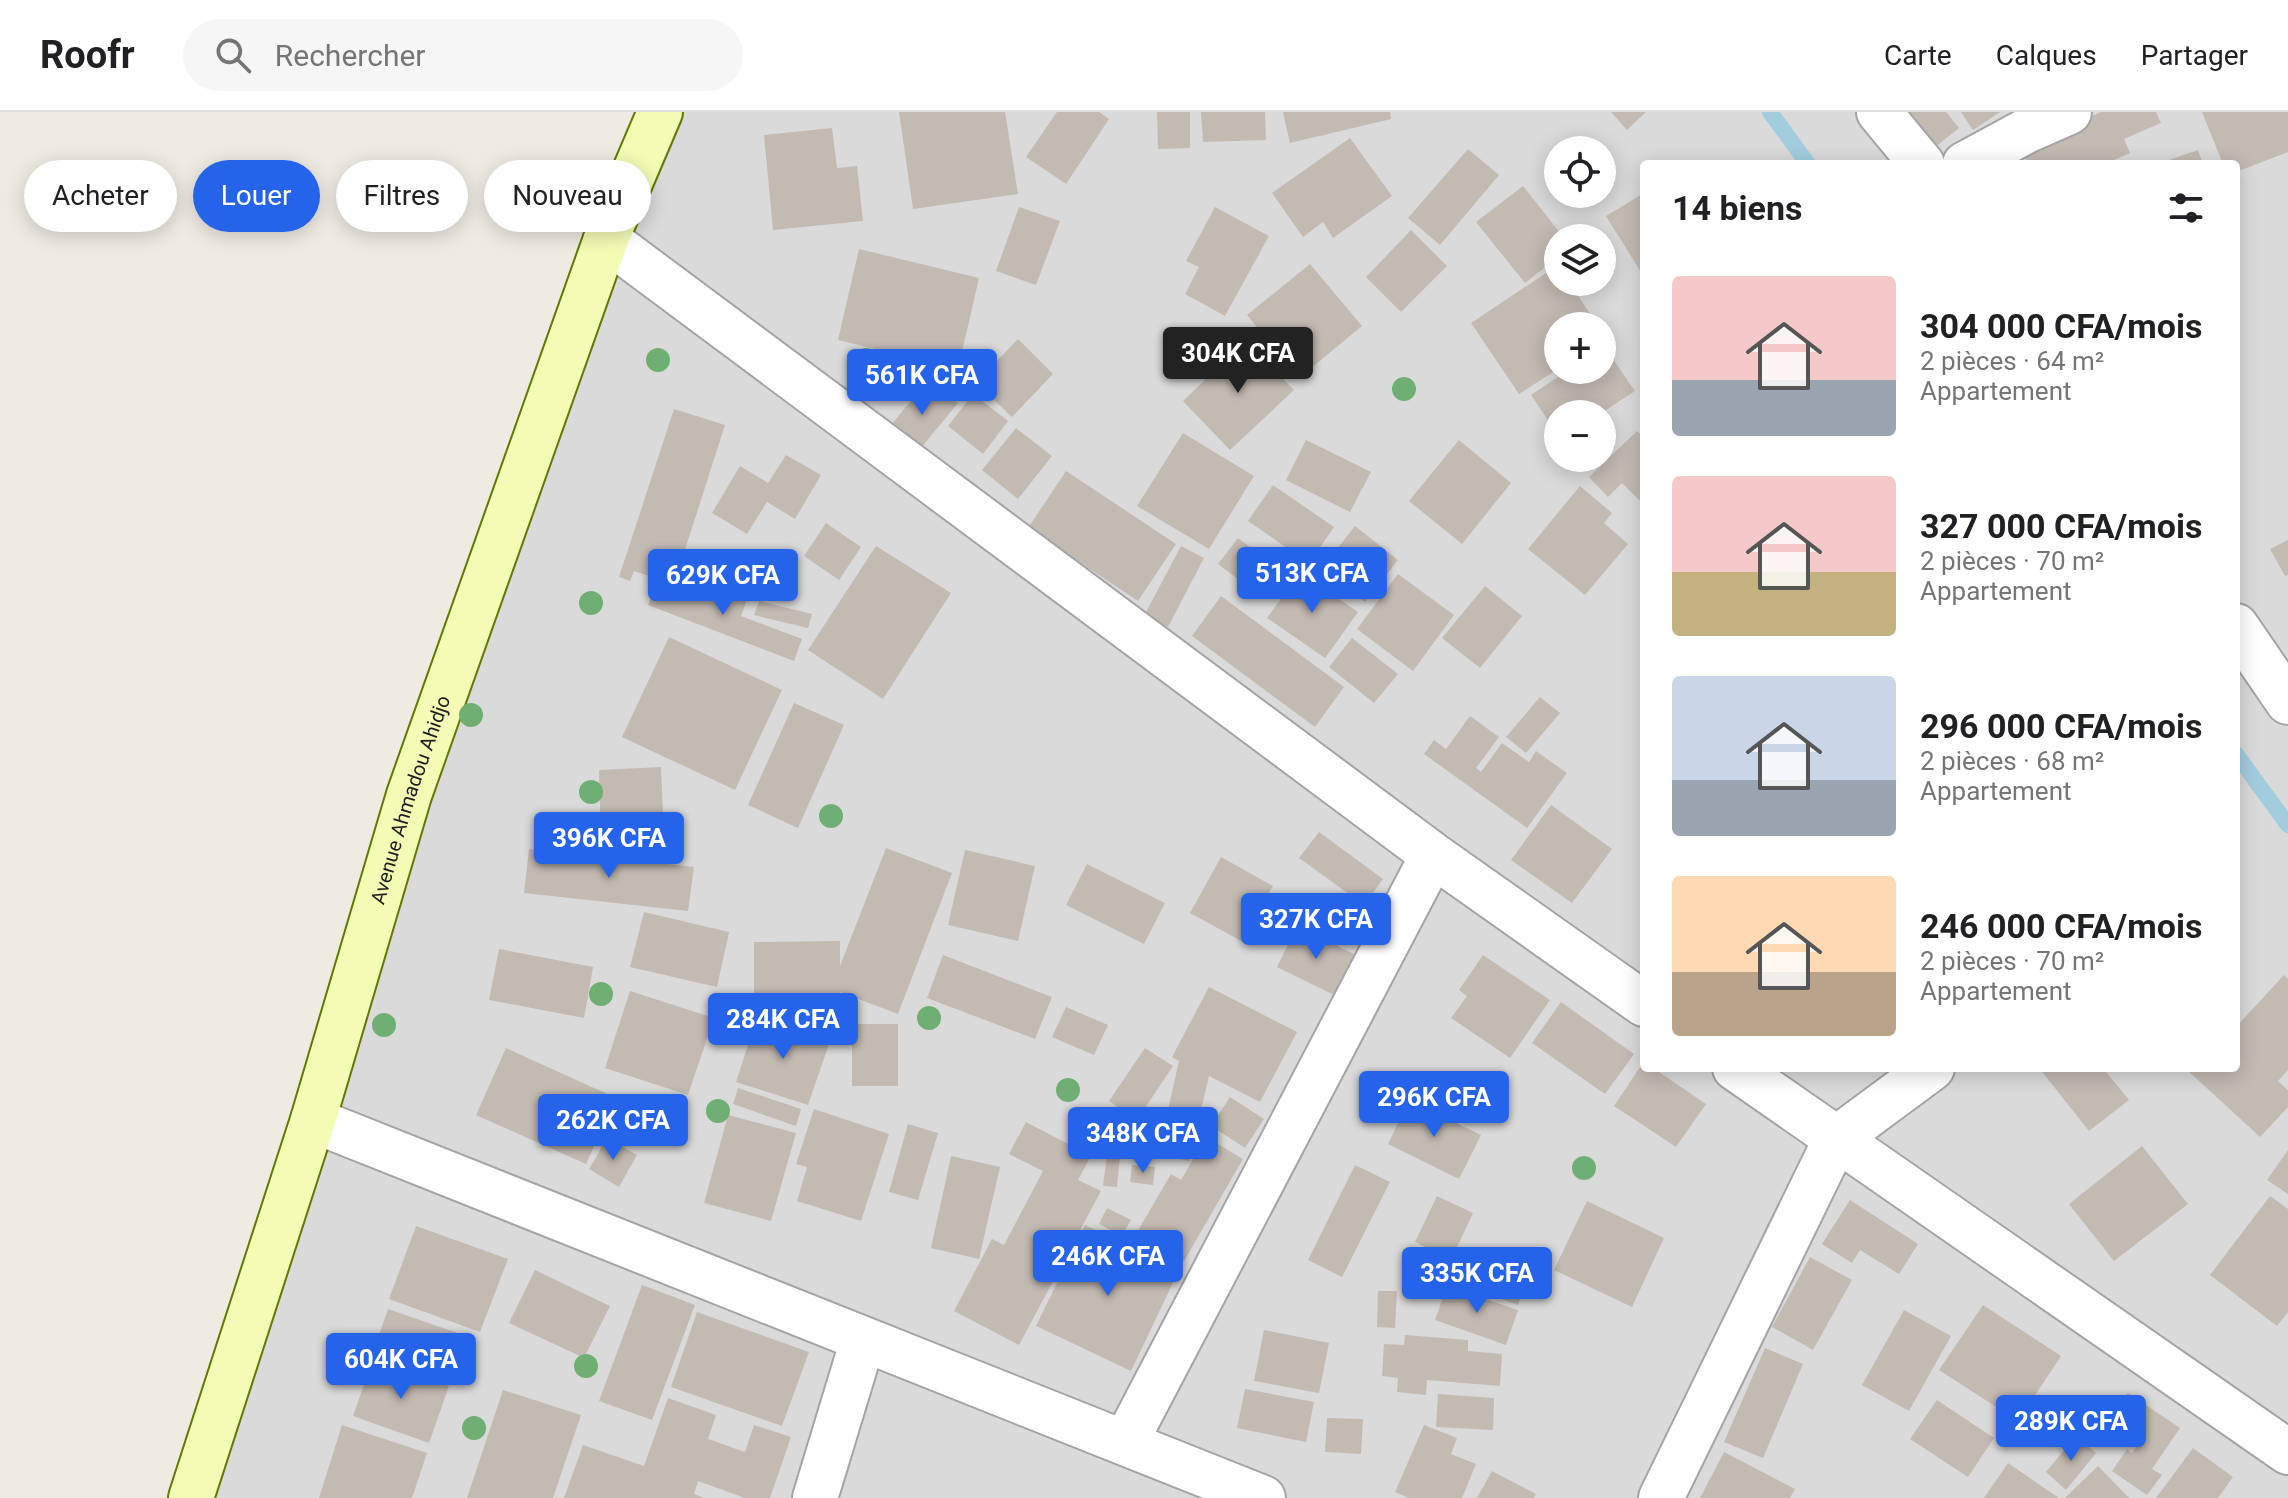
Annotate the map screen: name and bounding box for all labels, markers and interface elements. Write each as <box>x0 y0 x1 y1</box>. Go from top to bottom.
search box <box>183 19 743 91</box>
text: Roofr <box>40 33 135 77</box>
icon: search <box>211 33 255 77</box>
text: Rechercher <box>275 38 425 73</box>
text: Carte <box>1884 39 1952 72</box>
text: Calques <box>1996 39 2097 72</box>
text: Partager <box>2141 39 2248 72</box>
map controls <box>1544 136 1616 472</box>
button: locate <box>1544 136 1616 208</box>
chip: Acheter <box>24 160 177 232</box>
chip: Louer <box>193 160 320 232</box>
chip: Filtres <box>336 160 468 232</box>
chip: Nouveau <box>484 160 651 232</box>
icon: filters <box>2164 186 2208 230</box>
text: 14 biens <box>1672 188 1802 228</box>
button: layers <box>1544 224 1616 296</box>
text: 304 000 CFA/mois <box>1920 306 2202 346</box>
icon: home <box>1736 308 1832 404</box>
button: + <box>1544 312 1616 384</box>
pin: 304K CFA <box>1155 327 1321 395</box>
text: 304K CFA <box>1181 338 1295 368</box>
text: 2 pièces · 64 m² <box>1920 346 2104 376</box>
pin: 561K CFA <box>839 349 1005 417</box>
text: 561K CFA <box>865 360 979 390</box>
text: Appartement <box>1920 376 2072 406</box>
button: − <box>1544 400 1616 472</box>
text: 327 000 CFA/mois <box>1920 506 2202 546</box>
icon: home <box>1736 508 1832 604</box>
text: 2 pièces · 70 m² <box>1920 546 2104 576</box>
pin: 513K CFA <box>1229 547 1395 615</box>
pin: 629K CFA <box>640 549 806 617</box>
text: 513K CFA <box>1255 558 1369 588</box>
text: 629K CFA <box>666 560 780 590</box>
text: Appartement <box>1920 576 2072 606</box>
street label: Avenue Ahmadou Ahidjo <box>365 692 455 907</box>
text: 296 000 CFA/mois <box>1920 706 2202 746</box>
icon: home <box>1736 708 1832 804</box>
text: 2 pièces · 68 m² <box>1920 746 2104 776</box>
text: Appartement <box>1920 776 2072 806</box>
pin: 396K CFA <box>526 812 692 880</box>
text: 396K CFA <box>552 823 666 853</box>
pin: 327K CFA <box>1233 893 1399 961</box>
text: 327K CFA <box>1259 904 1373 934</box>
text: 246 000 CFA/mois <box>1920 906 2202 946</box>
icon: home <box>1736 908 1832 1004</box>
text: 2 pièces · 70 m² <box>1920 946 2104 976</box>
text: Appartement <box>1920 976 2072 1006</box>
pin: 284K CFA <box>700 993 866 1061</box>
text: 284K CFA <box>726 1004 840 1034</box>
pin: 296K CFA <box>1351 1071 1517 1139</box>
text: 296K CFA <box>1377 1082 1491 1112</box>
pin: 262K CFA <box>530 1094 696 1162</box>
text: 262K CFA <box>556 1105 670 1135</box>
pin: 348K CFA <box>1060 1107 1226 1175</box>
text: 348K CFA <box>1086 1118 1200 1148</box>
pin: 246K CFA <box>1025 1230 1191 1298</box>
text: 246K CFA <box>1051 1241 1165 1271</box>
pin: 335K CFA <box>1394 1247 1560 1315</box>
text: 335K CFA <box>1420 1258 1534 1288</box>
pin: 604K CFA <box>318 1333 484 1401</box>
text: 604K CFA <box>344 1344 458 1374</box>
pin: 289K CFA <box>1988 1395 2154 1463</box>
text: 289K CFA <box>2014 1406 2128 1436</box>

